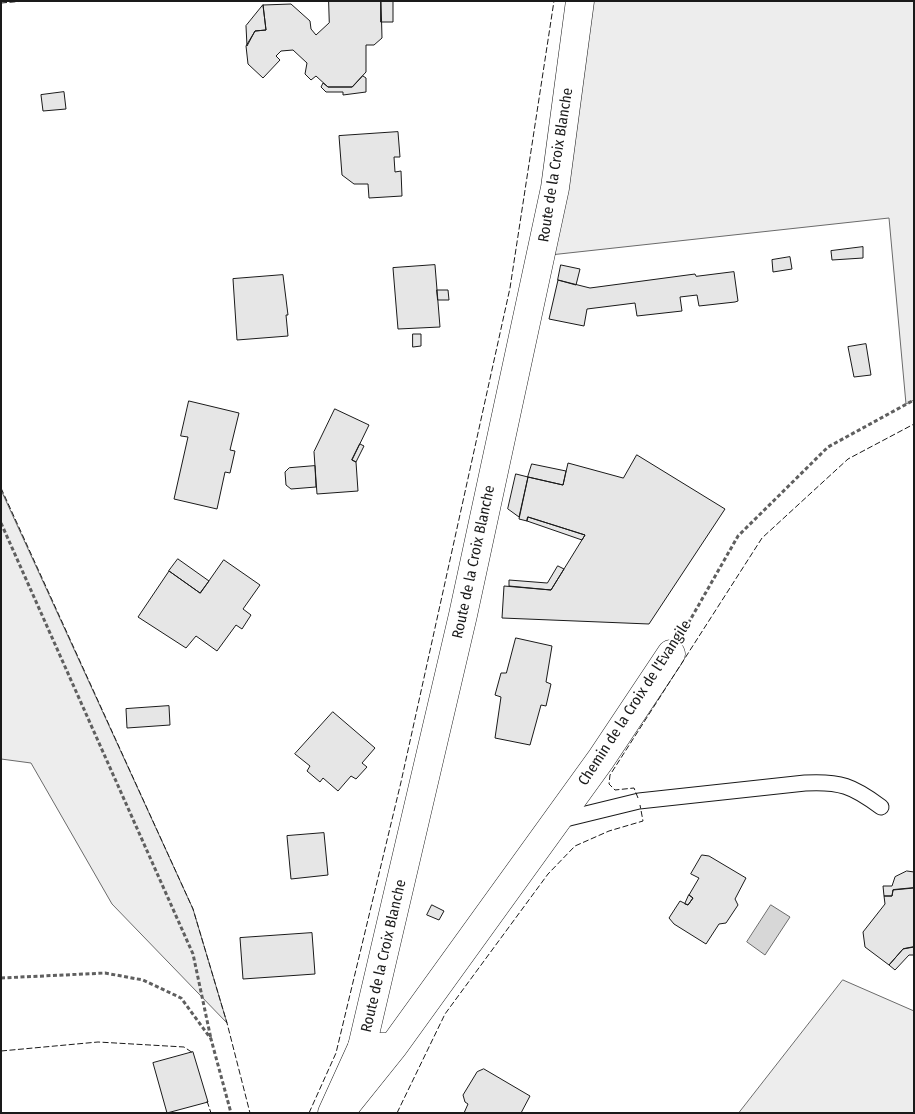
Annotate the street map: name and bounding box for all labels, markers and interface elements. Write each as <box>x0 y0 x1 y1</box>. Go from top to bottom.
street label: Route de la Croix Blanche <box>535 87 577 243</box>
street label: Route de la Croix Blanche <box>449 484 499 640</box>
street label: Chemin de la Croix de l'Evangile <box>575 617 695 789</box>
street label: Route de la Croix Blanche <box>358 878 410 1034</box>

